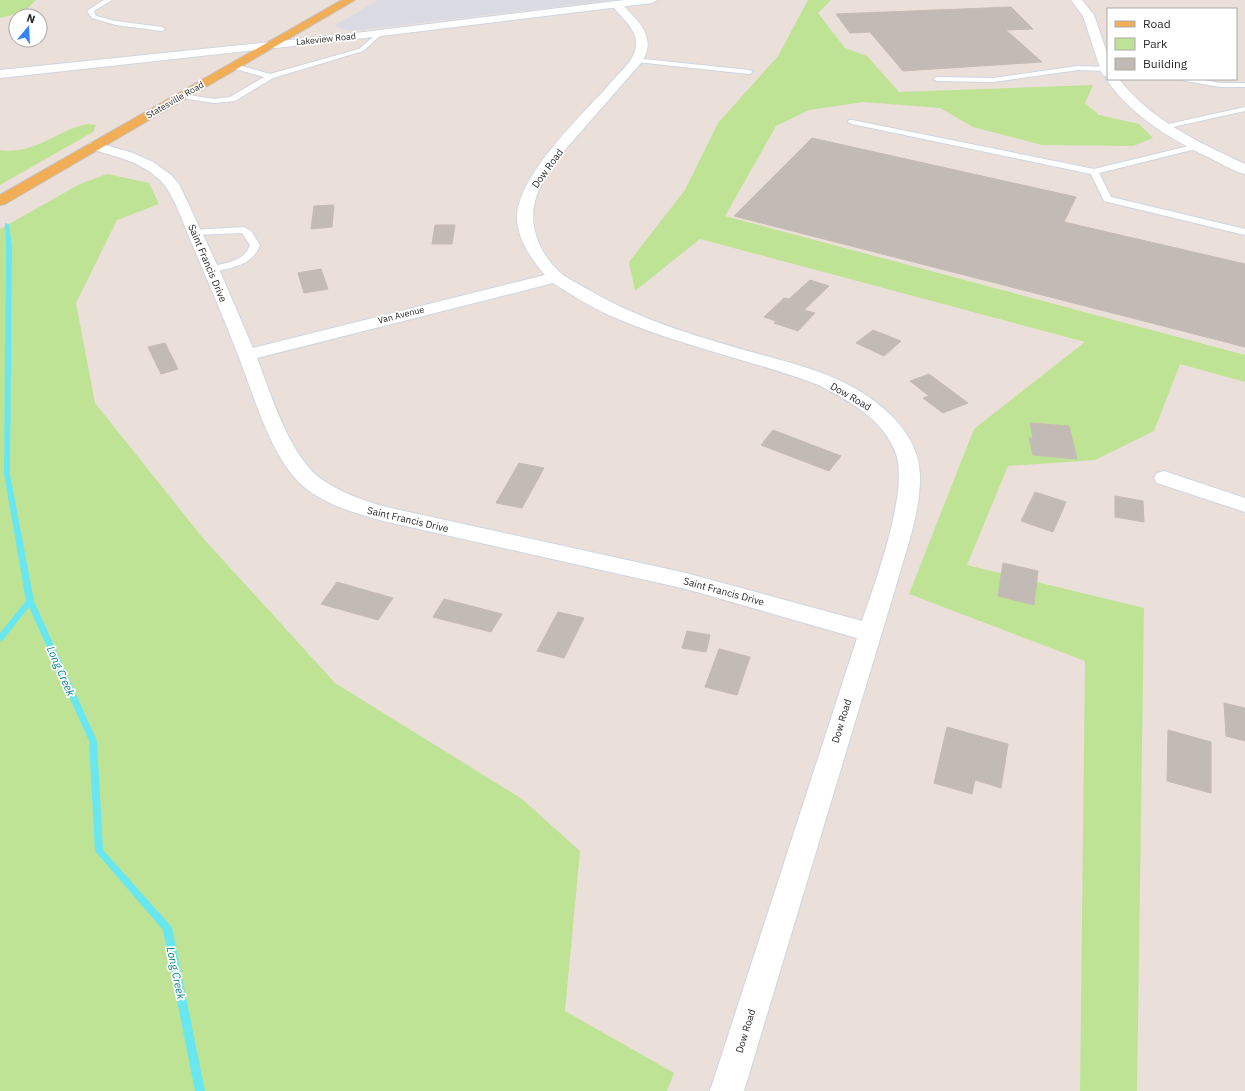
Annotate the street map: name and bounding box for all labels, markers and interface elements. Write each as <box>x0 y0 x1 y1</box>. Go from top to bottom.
north arrow <box>8 8 48 48</box>
legend <box>1107 8 1237 80</box>
text: N <box>25 11 37 26</box>
text: Road <box>1143 16 1171 31</box>
street label: Lakeview Road <box>295 30 356 47</box>
text: Park <box>1143 36 1168 51</box>
text: Building <box>1143 56 1188 71</box>
street label: Statesville Road <box>144 79 206 121</box>
street label: Dow Road <box>529 146 566 190</box>
street label: Saint Francis Drive <box>185 222 230 304</box>
street label: Van Avenue <box>377 303 425 326</box>
street label: Dow Road <box>828 379 874 413</box>
street label: Saint Francis Drive <box>366 504 450 535</box>
street label: Saint Francis Drive <box>682 574 766 609</box>
water label: Long Creek <box>44 644 78 698</box>
street label: Dow Road <box>829 698 854 745</box>
water label: Long Creek <box>164 946 188 1001</box>
street label: Dow Road <box>733 1008 758 1055</box>

